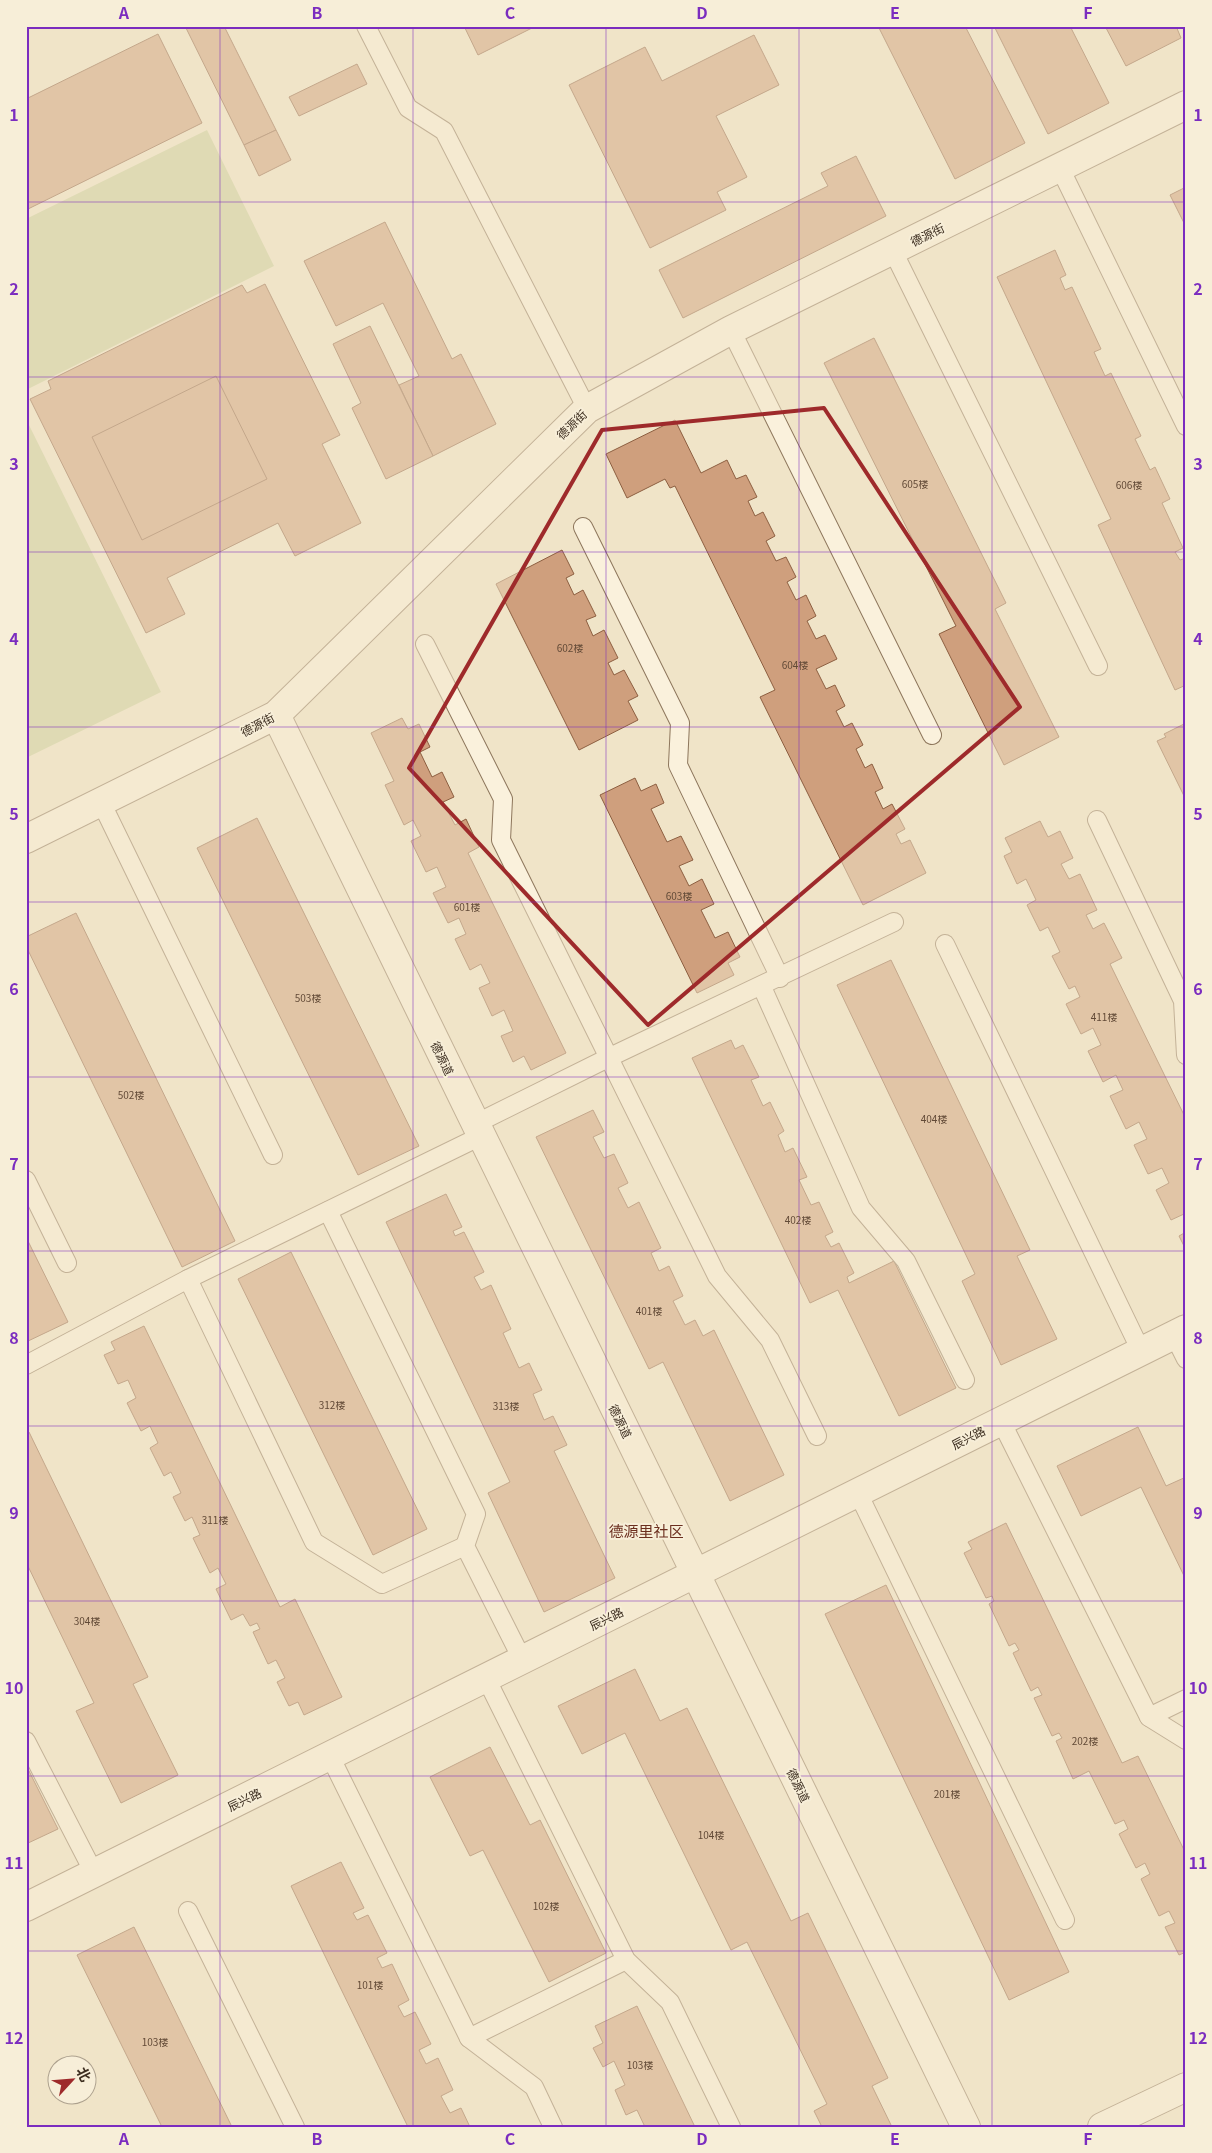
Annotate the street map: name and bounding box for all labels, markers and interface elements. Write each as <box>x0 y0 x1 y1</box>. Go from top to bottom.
text: A <box>118 0 130 24</box>
text: B <box>312 0 323 24</box>
text: C <box>505 0 516 24</box>
text: D <box>696 0 708 24</box>
text: E <box>890 0 900 24</box>
text: F <box>1083 0 1093 24</box>
text: 1 <box>9 102 19 126</box>
text: 1 <box>1193 102 1203 126</box>
street label: 德源街 <box>907 218 947 250</box>
text: 2 <box>9 276 19 300</box>
text: 2 <box>1193 276 1203 300</box>
street label: 德源街 <box>552 405 590 443</box>
text: 3 <box>9 451 19 475</box>
text: 3 <box>1193 451 1203 475</box>
house number: 605楼 <box>902 476 928 491</box>
house number: 606楼 <box>1116 477 1142 492</box>
text: 4 <box>9 626 19 650</box>
text: 4 <box>1193 626 1203 650</box>
house number: 602楼 <box>557 640 583 655</box>
house number: 604楼 <box>782 657 808 672</box>
street label: 德源街 <box>237 708 277 740</box>
text: 5 <box>9 801 19 825</box>
text: 5 <box>1193 801 1203 825</box>
house number: 603楼 <box>666 888 692 903</box>
house number: 601楼 <box>454 899 480 914</box>
text: 6 <box>9 976 19 1000</box>
text: 6 <box>1193 976 1203 1000</box>
house number: 503楼 <box>295 990 321 1005</box>
house number: 411楼 <box>1091 1009 1117 1024</box>
street label: 德源道 <box>427 1038 459 1078</box>
house number: 502楼 <box>118 1087 144 1102</box>
house number: 404楼 <box>921 1111 947 1126</box>
text: 7 <box>9 1151 19 1175</box>
text: 7 <box>1193 1151 1203 1175</box>
house number: 402楼 <box>785 1212 811 1227</box>
house number: 401楼 <box>636 1303 662 1318</box>
text: 8 <box>9 1325 19 1349</box>
text: 8 <box>1193 1325 1203 1349</box>
house number: 312楼 <box>319 1397 345 1412</box>
house number: 313楼 <box>493 1398 519 1413</box>
street label: 德源道 <box>605 1401 637 1441</box>
street label: 辰兴路 <box>948 1421 988 1453</box>
text: 9 <box>9 1500 19 1524</box>
text: 9 <box>1193 1500 1203 1524</box>
house number: 311楼 <box>202 1512 228 1527</box>
district label: 德源里社区 <box>608 1520 684 1541</box>
street label: 辰兴路 <box>586 1602 626 1634</box>
house number: 304楼 <box>74 1613 100 1628</box>
text: 10 <box>5 1675 23 1699</box>
text: 10 <box>1189 1675 1207 1699</box>
house number: 202楼 <box>1072 1733 1098 1748</box>
street label: 德源道 <box>783 1765 815 1805</box>
street label: 辰兴路 <box>224 1783 264 1815</box>
house number: 201楼 <box>934 1786 960 1801</box>
house number: 104楼 <box>698 1827 724 1842</box>
text: 11 <box>5 1850 23 1874</box>
text: 11 <box>1189 1850 1207 1874</box>
house number: 102楼 <box>533 1898 559 1913</box>
house number: 101楼 <box>357 1977 383 1992</box>
text: 12 <box>5 2025 23 2049</box>
text: 12 <box>1189 2025 1207 2049</box>
house number: 103楼 <box>142 2034 168 2049</box>
north arrow <box>48 2056 98 2106</box>
house number: 103楼 <box>627 2057 653 2072</box>
text: 北 <box>73 2063 97 2085</box>
text: A <box>118 2126 130 2150</box>
text: B <box>312 2126 323 2150</box>
text: C <box>505 2126 516 2150</box>
text: D <box>696 2126 708 2150</box>
text: E <box>890 2126 900 2150</box>
text: F <box>1083 2126 1093 2150</box>

